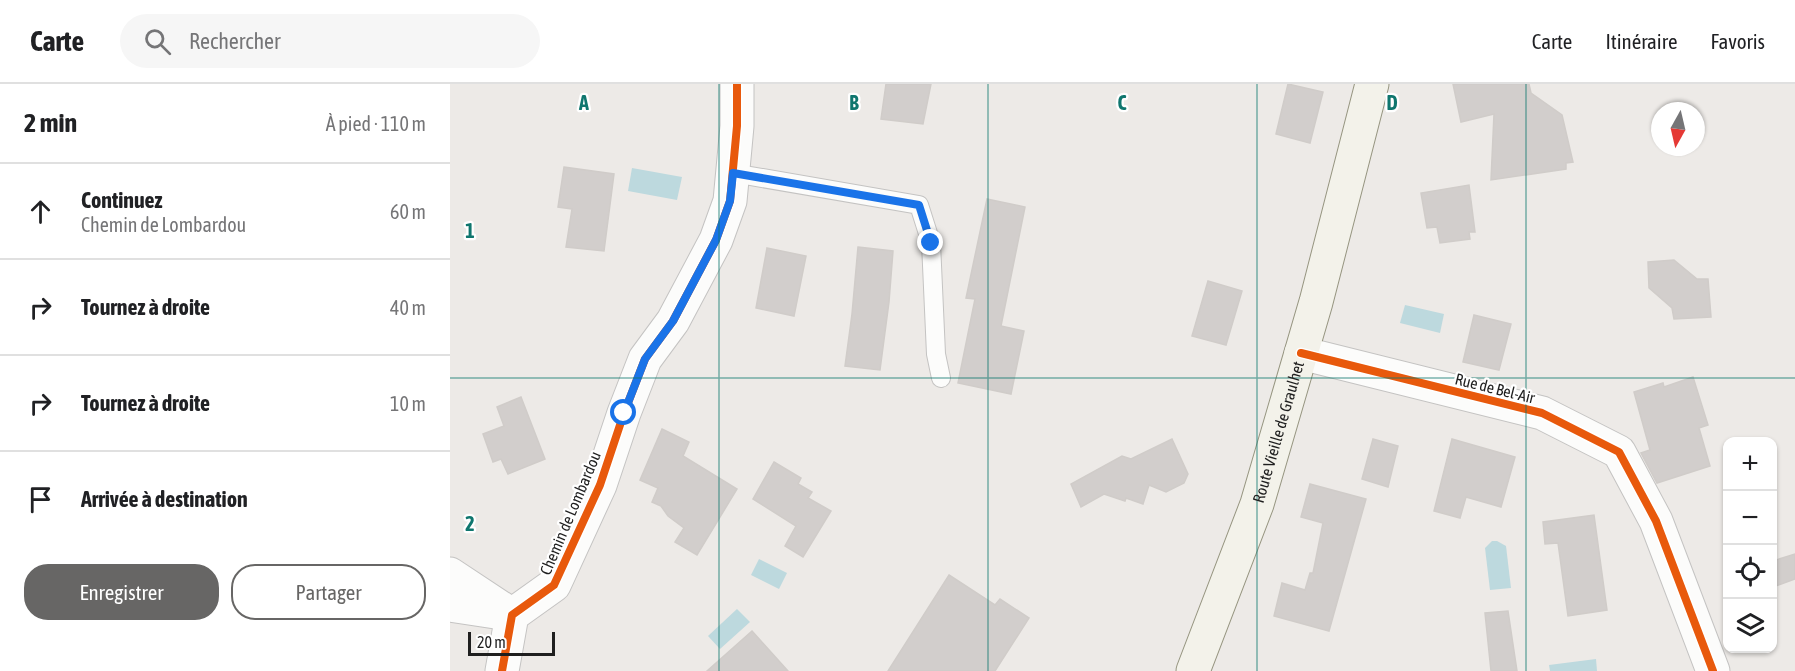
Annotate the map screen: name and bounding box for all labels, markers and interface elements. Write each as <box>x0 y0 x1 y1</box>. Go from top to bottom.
search box <box>120 14 540 68</box>
text: Carte <box>30 25 84 57</box>
icon: search <box>141 25 174 58</box>
text: Rechercher <box>189 28 281 54</box>
text: Carte <box>1532 29 1572 53</box>
text: Itinéraire <box>1605 29 1677 53</box>
text: Favoris <box>1710 29 1765 53</box>
text: A <box>578 91 589 114</box>
text: B <box>849 91 859 114</box>
text: C <box>1118 91 1127 114</box>
text: D <box>1386 91 1398 114</box>
north arrow <box>1651 102 1705 156</box>
text: 2 min <box>24 108 77 138</box>
text: À pied · 110 m <box>326 112 426 135</box>
text: Continuez <box>81 187 163 213</box>
icon: ahead <box>24 195 57 228</box>
text: 60 m <box>390 200 426 223</box>
text: Chemin de Lombardou <box>81 213 246 236</box>
text: 1 <box>465 219 475 242</box>
route end <box>917 229 943 255</box>
icon: right <box>24 291 57 324</box>
text: Tournez à droite <box>81 294 210 320</box>
text: 40 m <box>390 296 426 319</box>
street label: Route Vieille de Graulhet <box>1249 359 1307 505</box>
street label: Rue de Bel-Air <box>1453 369 1537 407</box>
icon: right <box>24 387 57 420</box>
text: Tournez à droite <box>81 390 210 416</box>
text: 10 m <box>390 392 426 415</box>
route start <box>610 399 636 425</box>
map controls <box>1723 437 1777 653</box>
button: + <box>1723 437 1777 491</box>
street label: Chemin de Lombardou <box>536 449 604 577</box>
icon: arrive <box>24 483 57 516</box>
text: Arrivée à destination <box>81 486 248 512</box>
button: − <box>1723 491 1777 545</box>
text: 2 <box>465 512 475 535</box>
button: locate <box>1723 545 1777 599</box>
button: Enregistrer <box>24 564 219 620</box>
button: Partager <box>231 564 426 620</box>
button: layers <box>1723 599 1777 653</box>
scale bar <box>468 629 555 656</box>
text: 20 m <box>477 633 506 651</box>

